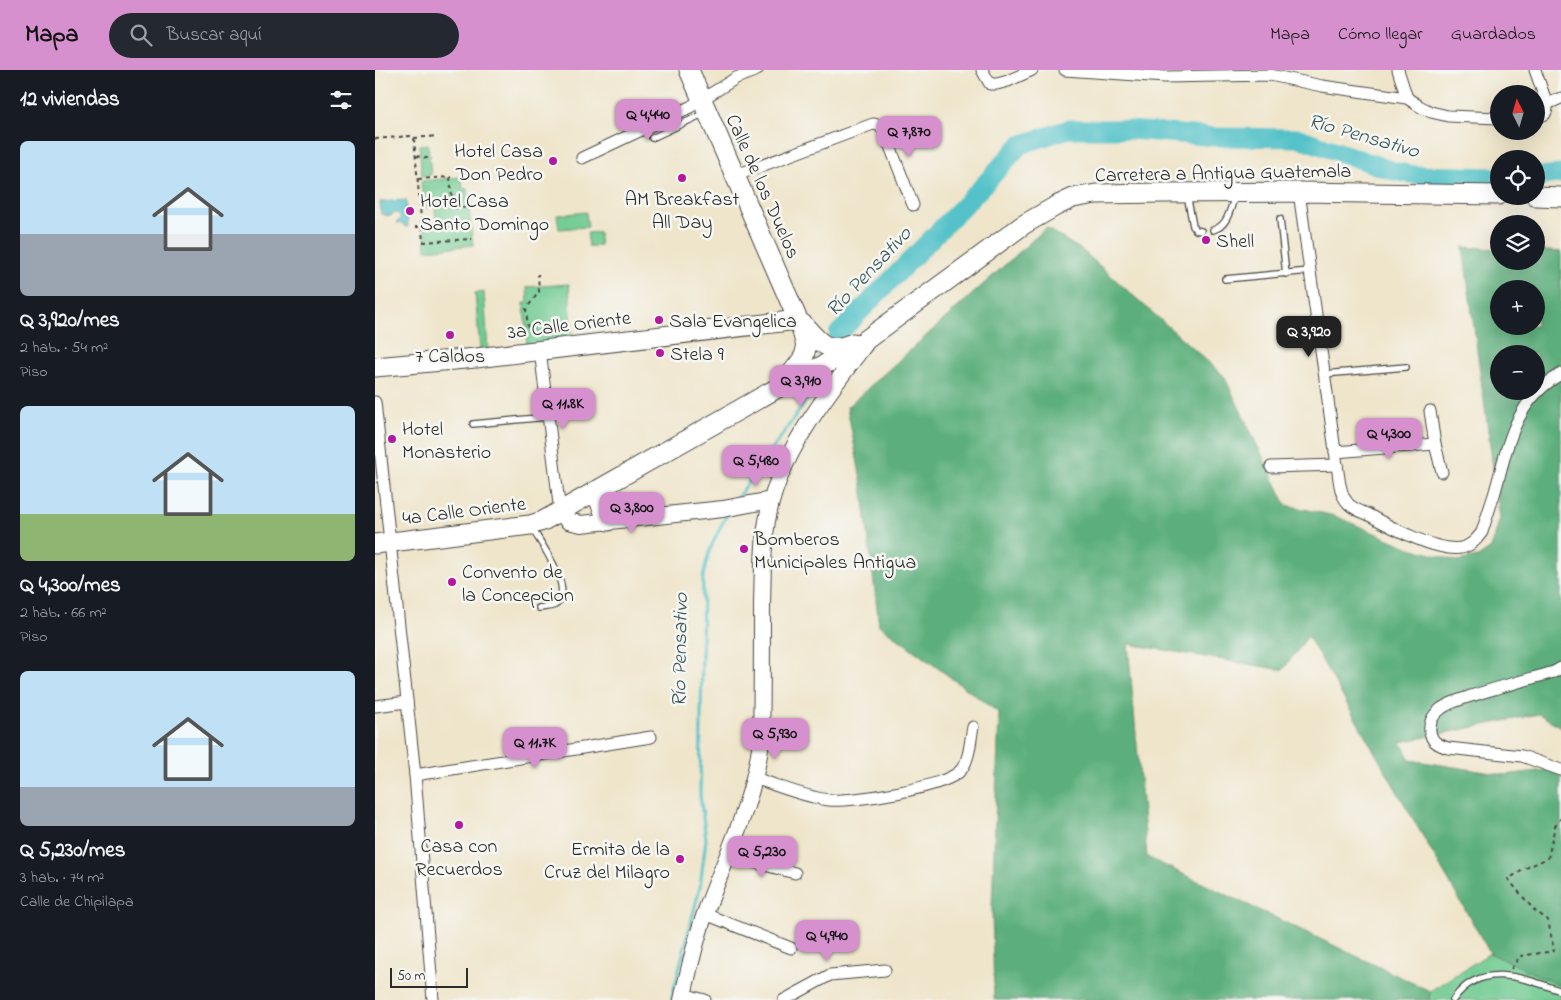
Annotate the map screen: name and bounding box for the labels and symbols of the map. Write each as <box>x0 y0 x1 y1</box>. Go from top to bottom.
north arrow <box>1490 85 1545 140</box>
pin: Q 4,440 <box>602 98 694 141</box>
water label: Río Pensativo <box>1304 107 1423 167</box>
street label: Calle de los Duelos <box>717 110 807 264</box>
pin: Q 7,870 <box>863 116 955 158</box>
place label: Hotel Casa Don Pedro <box>454 138 543 190</box>
marker: Hotel Casa Don Pedro <box>547 155 559 167</box>
street label: Carretera a Antigua Guatemala <box>1095 158 1351 192</box>
marker: AM Breakfast All Day <box>676 172 688 184</box>
place label: AM Breakfast All Day <box>625 186 740 238</box>
place label: Hotel Casa Santo Domingo <box>420 188 549 241</box>
marker: Hotel Casa Santo Domingo <box>404 205 416 217</box>
water label: Río Pensativo <box>820 220 920 324</box>
place label: Shell <box>1216 228 1254 257</box>
marker: Shell <box>1200 234 1212 246</box>
street label: 3a Calle Oriente <box>506 305 633 348</box>
place label: Sala Evangelica <box>669 308 797 338</box>
marker: Sala Evangelica <box>653 314 665 326</box>
pin: Q 3,920 <box>1263 316 1355 358</box>
marker: 7 Caldos <box>444 329 456 341</box>
place label: Stela 9 <box>670 341 724 370</box>
place label: 7 Caldos <box>415 343 485 372</box>
marker: Stela 9 <box>654 347 666 359</box>
pin: Q 3,910 <box>755 364 847 407</box>
pin: Q 11.8K <box>517 388 609 430</box>
place label: Hotel Monasterio <box>402 416 491 468</box>
pin: Q 4,300 <box>1343 418 1435 460</box>
marker: Hotel Monasterio <box>386 433 398 445</box>
pin: Q 5,480 <box>710 444 802 487</box>
street label: 4a Calle Oriente <box>401 491 528 534</box>
pin: Q 3,800 <box>586 492 678 534</box>
place label: Bomberos Municipales Antigua <box>753 526 916 579</box>
marker: Bomberos Municipales Antigua <box>738 543 750 555</box>
place label: Convento de la Concepcion <box>462 559 574 611</box>
marker: Convento de la Concepcion <box>446 576 458 588</box>
water label: Río Pensativo <box>665 592 697 707</box>
pin: Q 5,930 <box>729 718 821 760</box>
pin: Q 11.7K <box>489 726 581 769</box>
marker: Casa con Recuerdos <box>453 819 465 831</box>
place label: Casa con Recuerdos <box>415 833 503 885</box>
place label: Ermita de la Cruz del Milagro <box>544 836 670 889</box>
pin: Q 5,230 <box>716 836 808 878</box>
marker: Ermita de la Cruz del Milagro <box>674 853 686 865</box>
pin: Q 4,940 <box>781 920 873 962</box>
scale bar <box>390 965 467 988</box>

